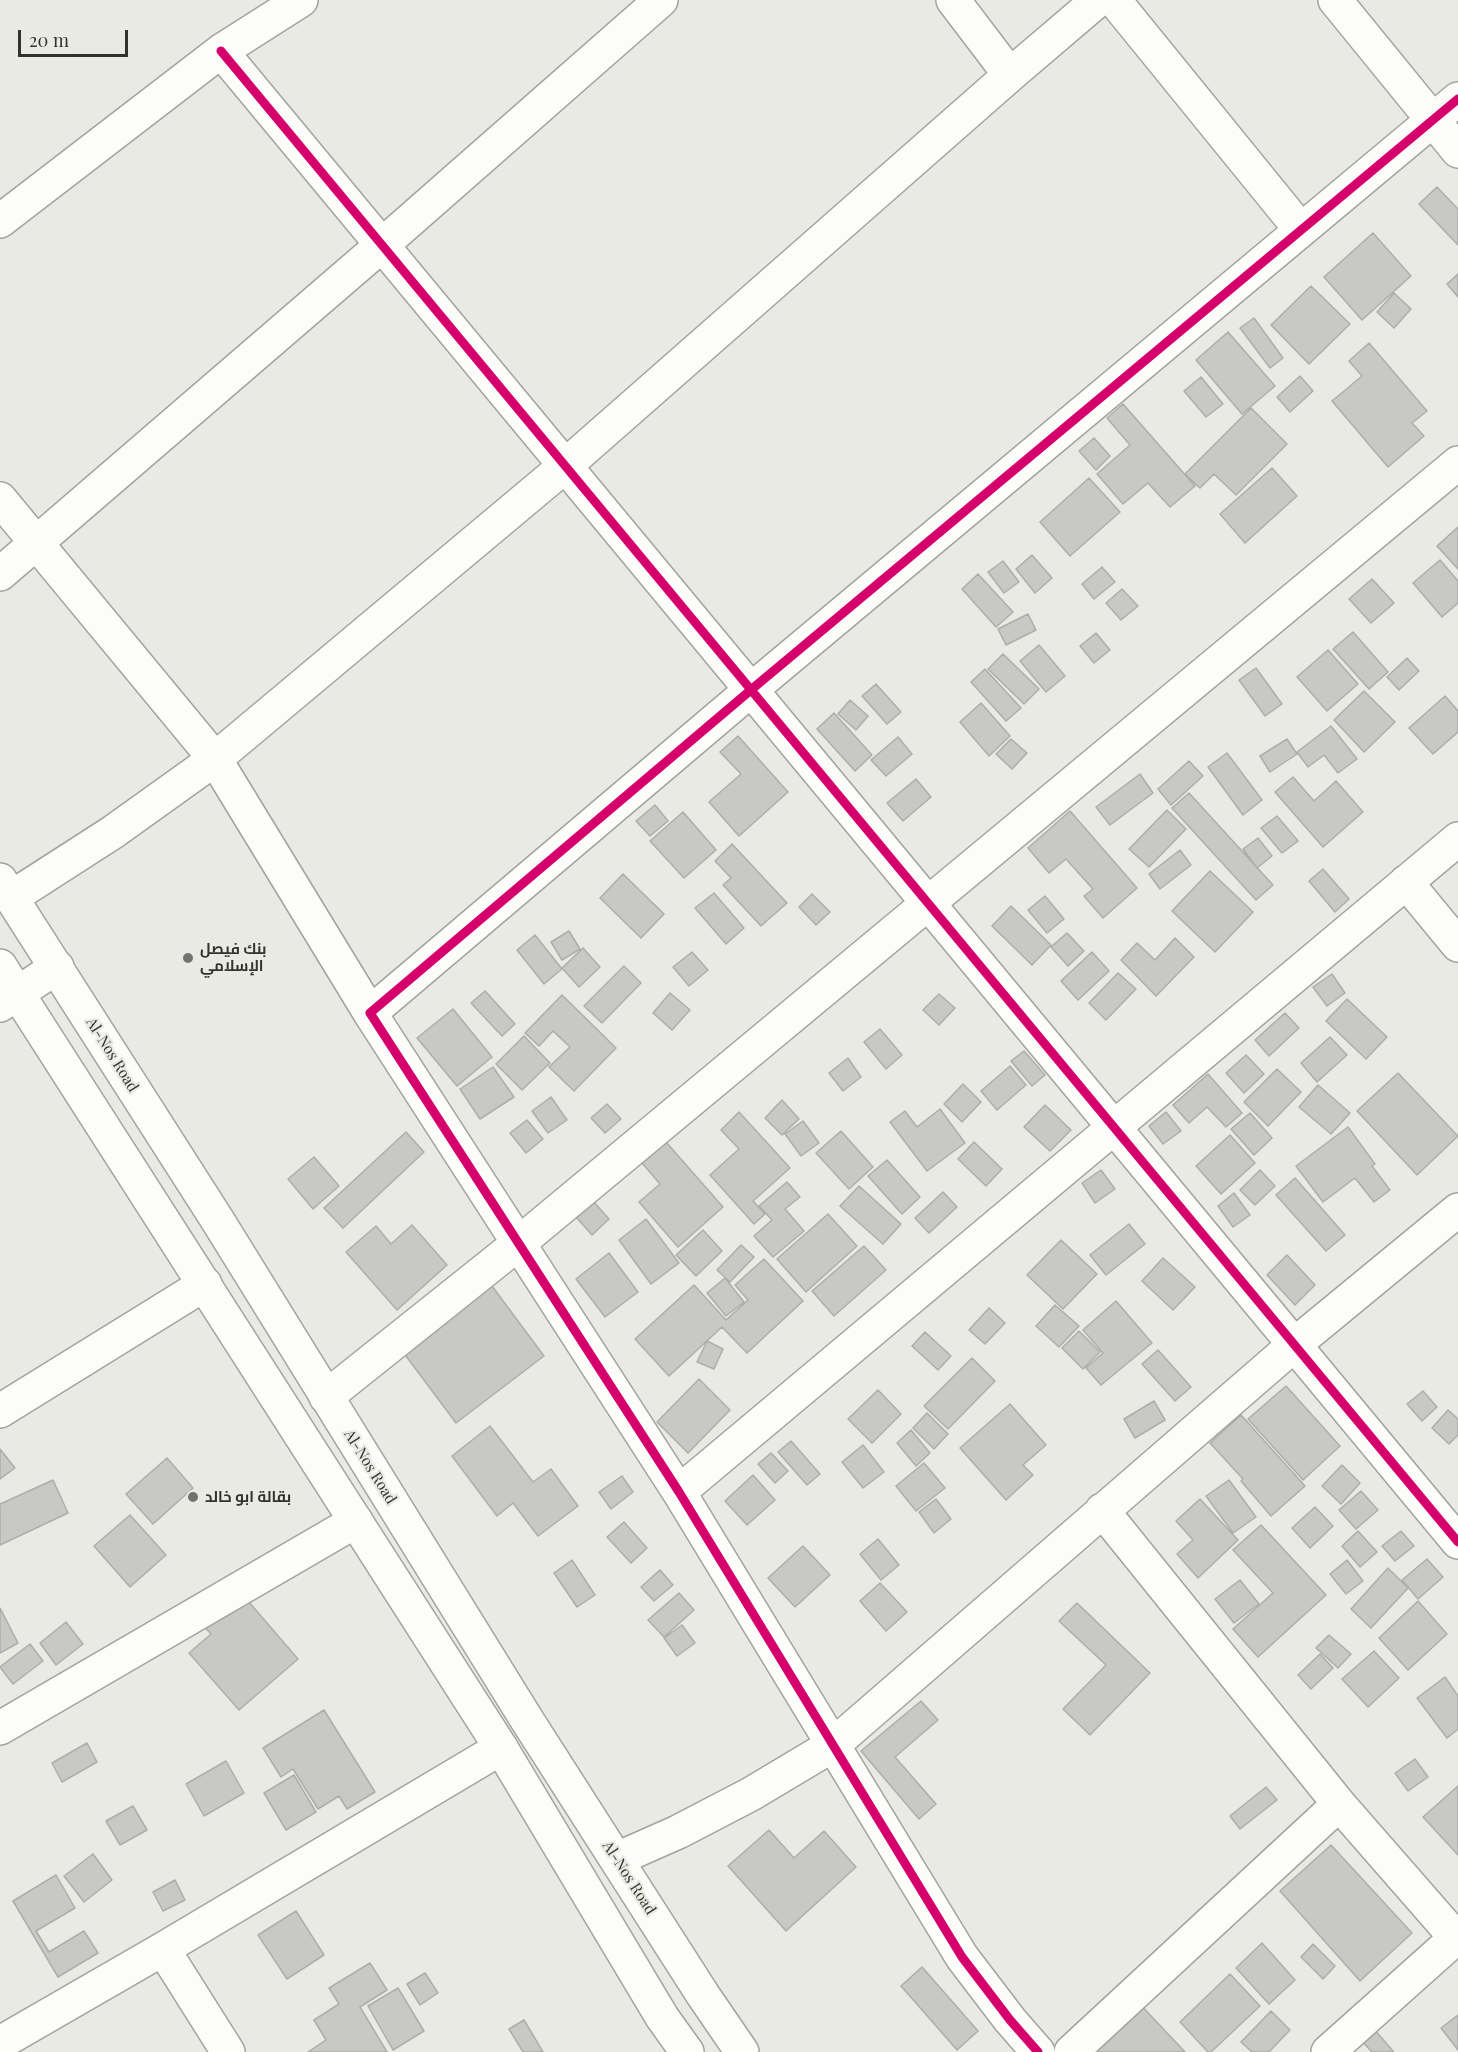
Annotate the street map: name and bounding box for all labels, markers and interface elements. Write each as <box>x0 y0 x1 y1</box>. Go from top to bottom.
scale bar <box>21 18 130 56</box>
text: 20 m <box>29 28 69 52</box>
place label: بنك فيصل الإسلامي <box>200 940 267 975</box>
marker: بنك فيصل الإسلامي <box>181 951 195 965</box>
street label: Al-Nos Road <box>82 1014 142 1096</box>
street label: Al-Nos Road <box>340 1426 400 1508</box>
place label: بقالة ابو خالد <box>205 1488 291 1506</box>
marker: بقالة ابو خالد <box>186 1490 200 1504</box>
street label: Al-Nos Road <box>598 1838 660 1918</box>

